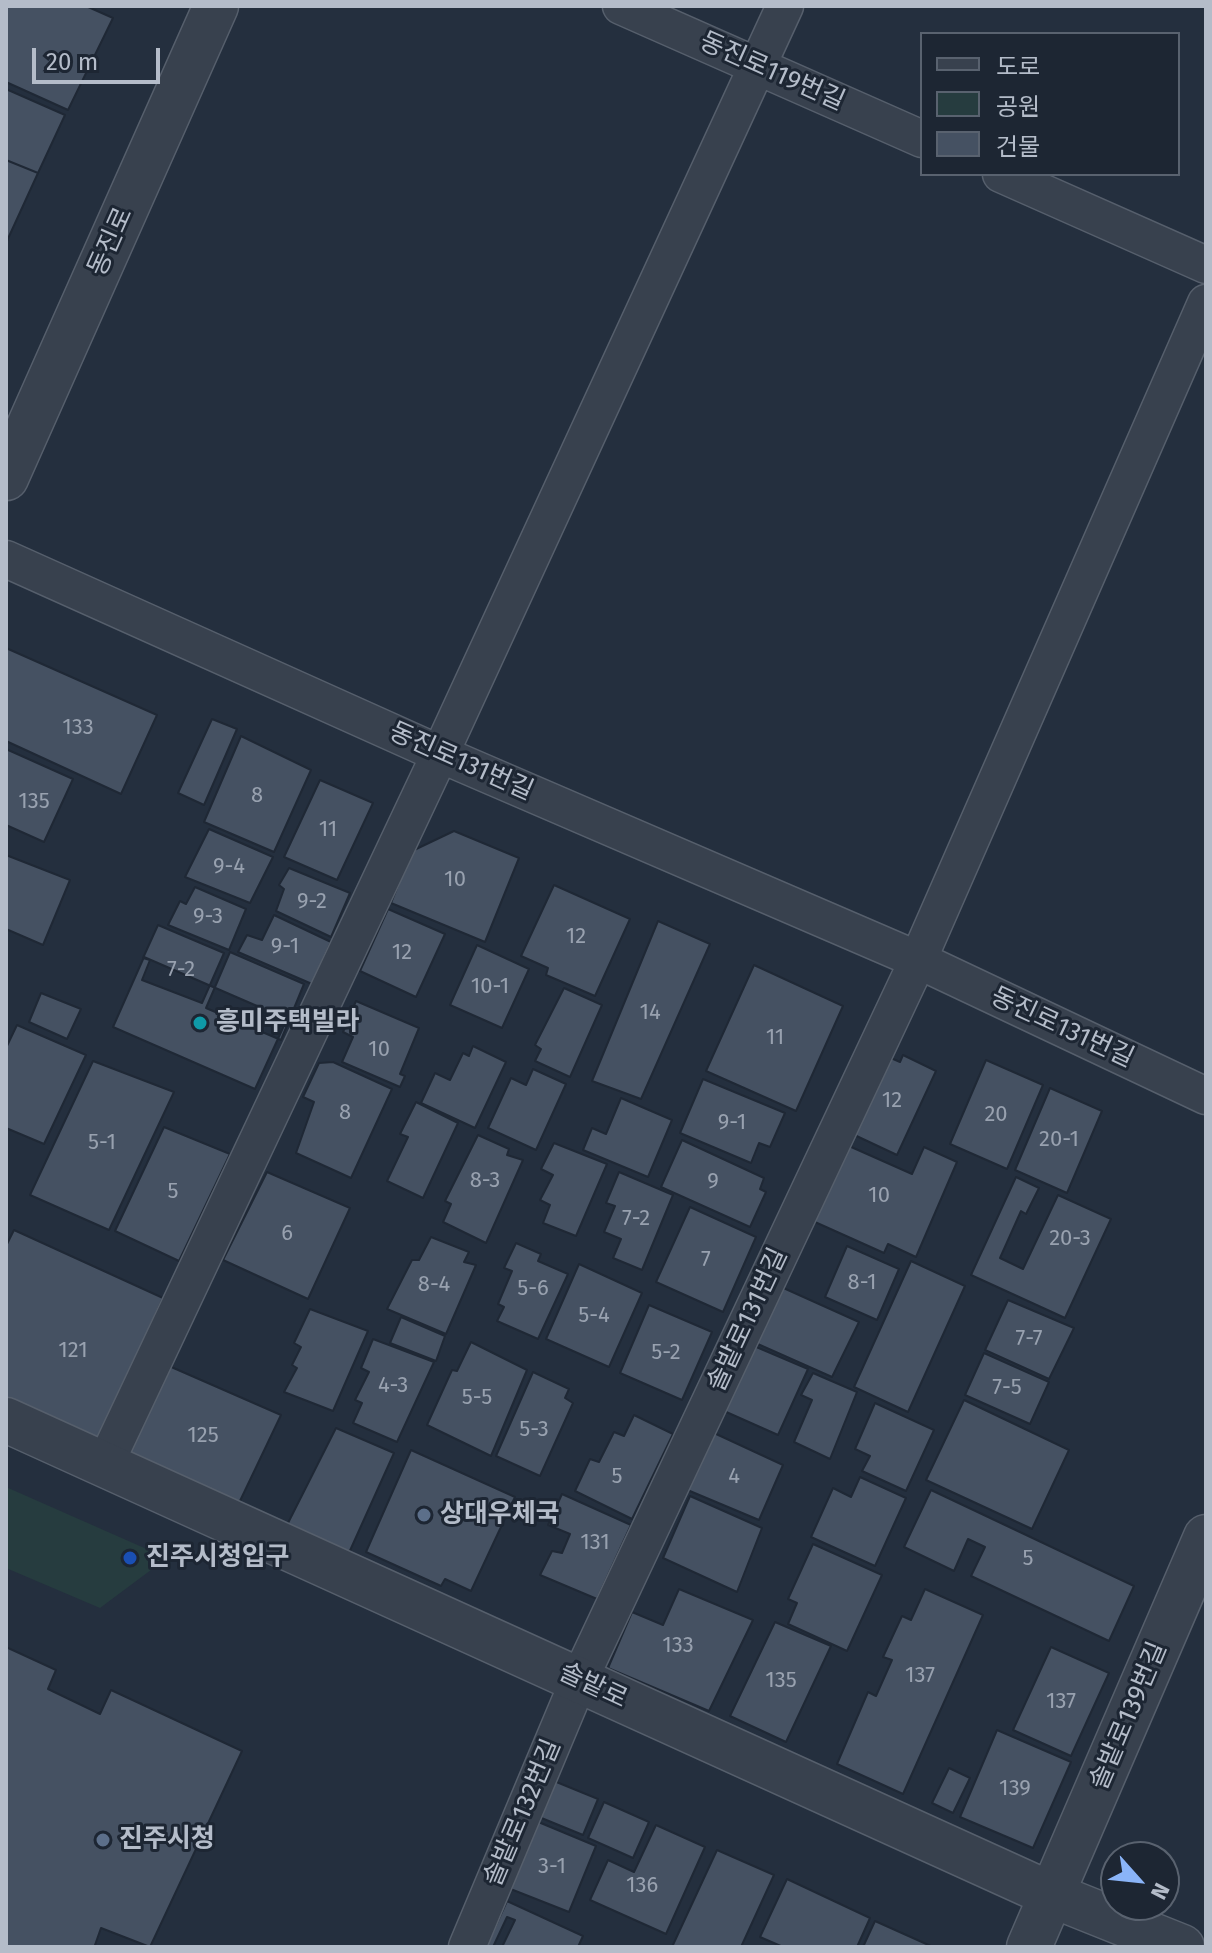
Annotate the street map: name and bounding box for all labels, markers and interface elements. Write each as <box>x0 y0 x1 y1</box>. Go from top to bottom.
street label: 동진로119번길 <box>695 26 849 118</box>
scale bar <box>36 32 164 82</box>
legend <box>920 32 1180 176</box>
text: 20 m <box>46 48 98 76</box>
text: 도로 <box>996 53 1040 81</box>
text: 공원 <box>996 93 1040 121</box>
text: 건물 <box>996 133 1040 161</box>
street label: 동진로 <box>82 203 140 281</box>
house number: 133 <box>62 715 94 741</box>
street label: 동진로131번길 <box>384 716 538 808</box>
house number: 8 <box>251 783 263 809</box>
house number: 135 <box>18 789 50 815</box>
house number: 11 <box>319 817 337 843</box>
house number: 9-4 <box>213 854 245 880</box>
house number: 10 <box>444 867 466 893</box>
house number: 9-2 <box>297 889 327 915</box>
house number: 9-3 <box>193 904 223 930</box>
house number: 12 <box>566 924 586 950</box>
house number: 9-1 <box>271 934 299 960</box>
house number: 12 <box>392 940 412 966</box>
house number: 7-2 <box>167 957 195 983</box>
house number: 10-1 <box>471 974 509 1000</box>
street label: 동진로131번길 <box>985 981 1139 1075</box>
house number: 14 <box>639 1000 661 1026</box>
place label: 흥미주택빌라 <box>216 1007 360 1039</box>
marker: 흥미주택빌라 <box>191 1014 209 1032</box>
house number: 11 <box>766 1025 784 1051</box>
house number: 10 <box>368 1037 390 1063</box>
house number: 12 <box>882 1088 902 1114</box>
house number: 8 <box>339 1100 351 1126</box>
house number: 20 <box>984 1102 1008 1128</box>
house number: 9-1 <box>718 1110 746 1136</box>
house number: 20-1 <box>1039 1127 1079 1153</box>
house number: 5-1 <box>88 1130 116 1156</box>
house number: 8-3 <box>470 1168 500 1194</box>
house number: 9 <box>707 1169 719 1195</box>
house number: 5 <box>167 1179 179 1205</box>
house number: 10 <box>868 1183 890 1209</box>
house number: 7-2 <box>622 1206 650 1232</box>
house number: 6 <box>281 1221 293 1247</box>
house number: 20-3 <box>1049 1226 1091 1252</box>
street label: 솔밭로131번길 <box>701 1243 795 1397</box>
house number: 7 <box>701 1247 711 1273</box>
house number: 8-1 <box>848 1270 876 1296</box>
house number: 8-4 <box>418 1272 450 1298</box>
house number: 5-6 <box>517 1276 549 1302</box>
house number: 5-4 <box>578 1303 610 1329</box>
house number: 7-7 <box>1015 1326 1043 1352</box>
house number: 121 <box>58 1338 88 1364</box>
house number: 5-2 <box>651 1340 681 1366</box>
house number: 4-3 <box>378 1373 408 1399</box>
house number: 7-5 <box>992 1375 1022 1401</box>
house number: 5-5 <box>462 1385 492 1411</box>
house number: 5-3 <box>519 1417 549 1443</box>
house number: 125 <box>187 1423 219 1449</box>
house number: 5 <box>611 1464 623 1490</box>
house number: 4 <box>728 1464 740 1490</box>
place label: 상대우체국 <box>440 1499 560 1531</box>
marker: 상대우체국 <box>415 1506 433 1524</box>
house number: 131 <box>580 1530 610 1556</box>
place label: 진주시청입구 <box>146 1542 290 1574</box>
house number: 5 <box>1022 1546 1034 1572</box>
marker: 진주시청입구 <box>121 1549 139 1567</box>
house number: 133 <box>662 1633 694 1659</box>
street label: 솔밭로139번길 <box>1084 1638 1174 1794</box>
street label: 솔밭로 <box>554 1657 632 1715</box>
house number: 137 <box>905 1663 935 1689</box>
house number: 135 <box>765 1668 797 1694</box>
house number: 137 <box>1046 1689 1076 1715</box>
street label: 솔밭로132번길 <box>478 1735 568 1891</box>
house number: 139 <box>999 1776 1031 1802</box>
place label: 진주시청 <box>119 1824 215 1856</box>
marker: 진주시청 <box>94 1831 112 1849</box>
north arrow <box>1100 1841 1180 1921</box>
house number: 3-1 <box>538 1854 566 1880</box>
house number: 136 <box>626 1873 658 1899</box>
text: N <box>1145 1879 1175 1904</box>

